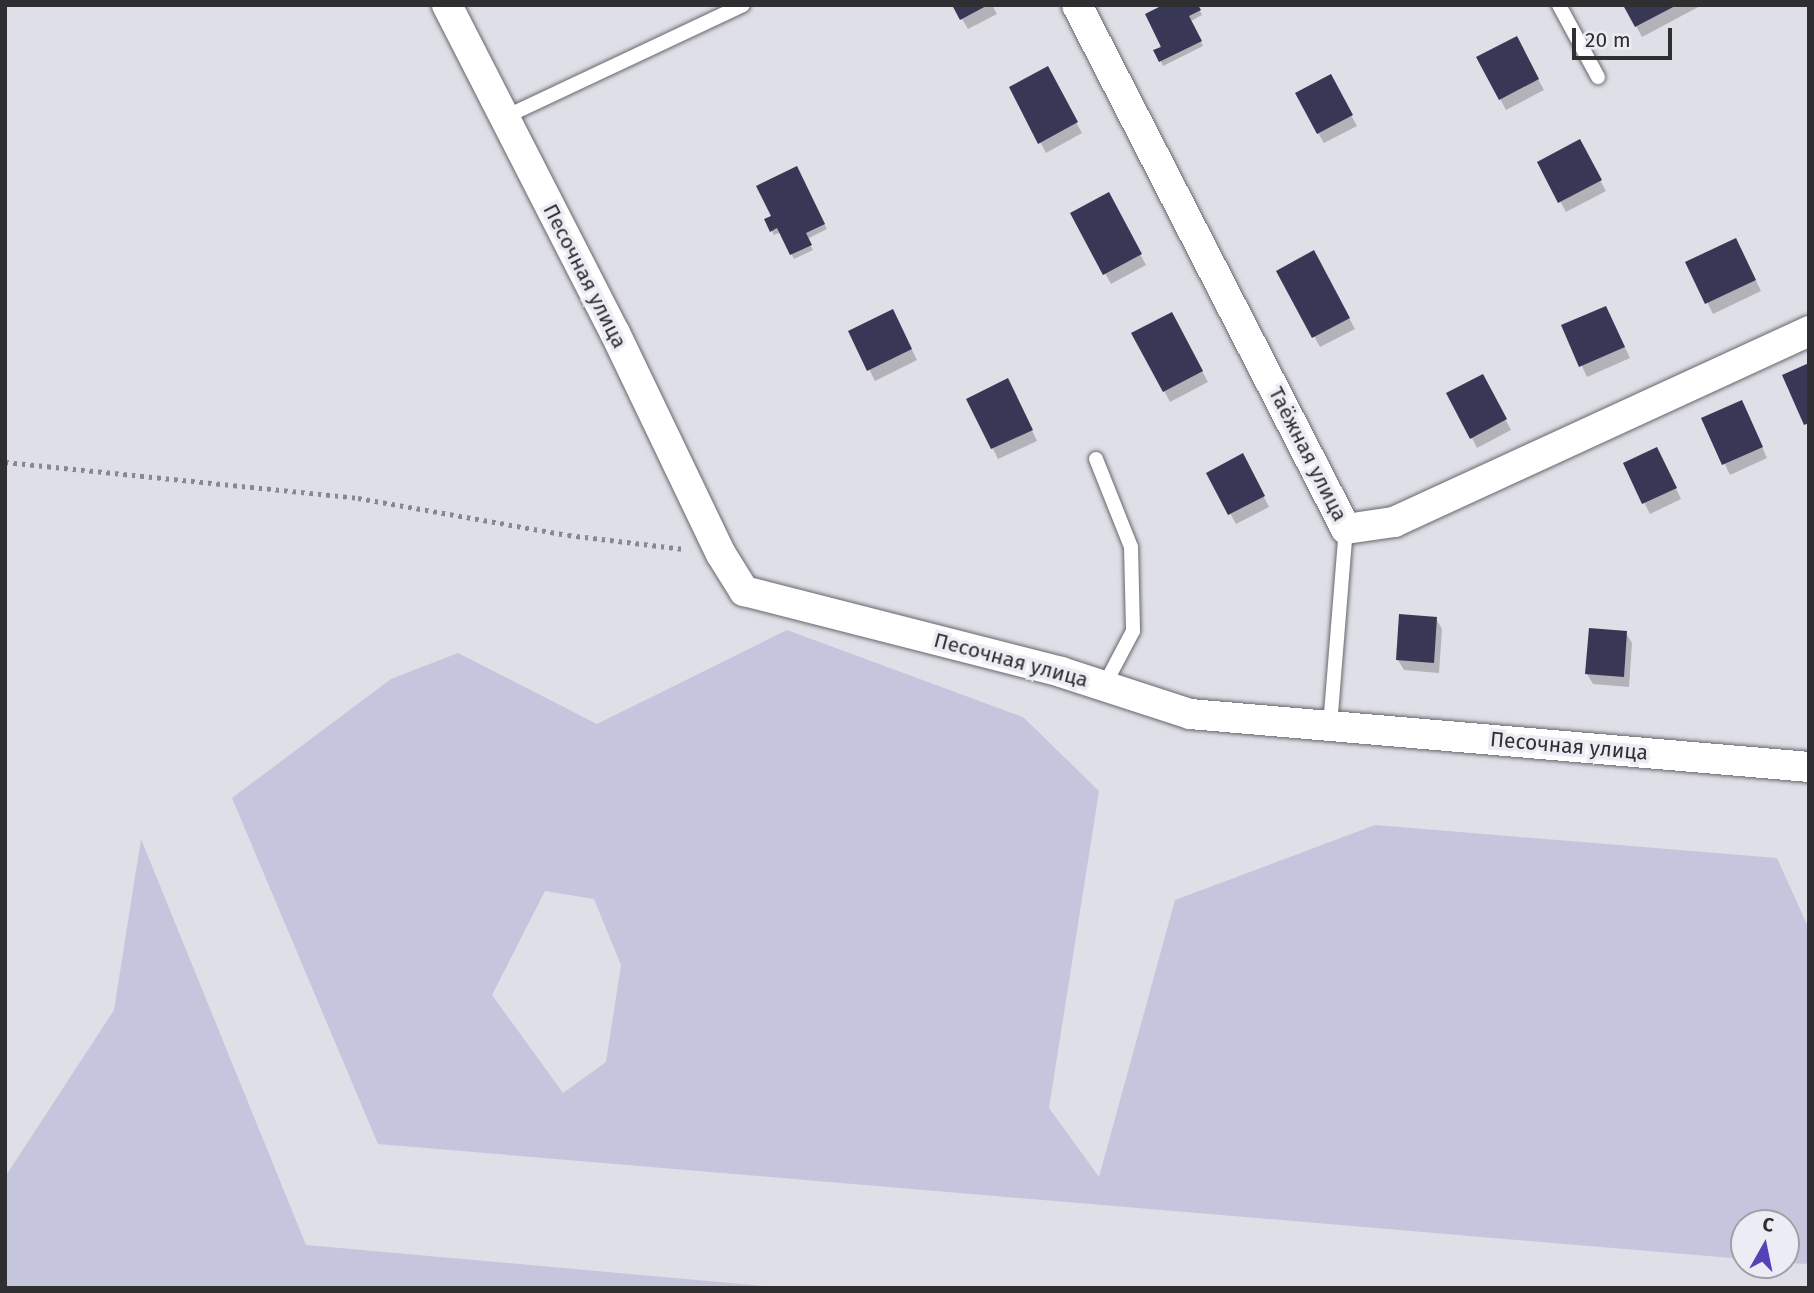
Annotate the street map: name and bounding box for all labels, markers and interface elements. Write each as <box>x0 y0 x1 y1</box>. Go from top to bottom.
scale bar <box>1576 14 1676 58</box>
text: 20 m <box>1585 27 1631 53</box>
street label: Песочная улица <box>538 200 632 352</box>
street label: Таёжная улица <box>1263 383 1353 525</box>
street label: Песочная улица <box>931 627 1091 693</box>
street label: Песочная улица <box>1489 727 1649 765</box>
north arrow <box>1730 1209 1800 1279</box>
text: С <box>1761 1213 1775 1237</box>

